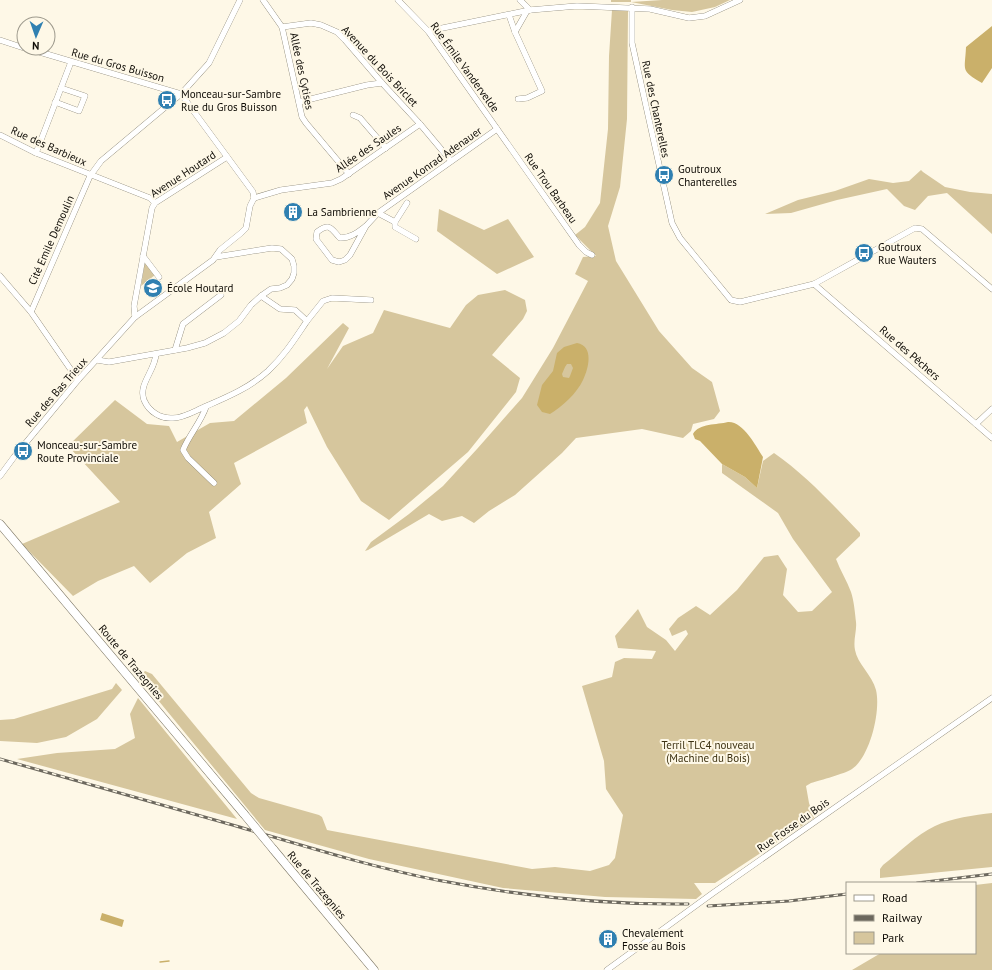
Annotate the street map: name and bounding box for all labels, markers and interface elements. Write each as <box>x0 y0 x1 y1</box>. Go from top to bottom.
north arrow <box>16 16 56 56</box>
street label: Rue Émile Vandervelde <box>428 19 503 115</box>
street label: Avenue du Bois Briclet <box>339 23 421 110</box>
street label: Allée des Cytises <box>287 31 317 111</box>
text: N <box>32 39 40 53</box>
street label: Rue du Gros Buisson <box>70 45 166 85</box>
street label: Rue des Chanterelles <box>639 59 673 159</box>
place label: Monceau-sur-Sambre Rue du Gros Buisson <box>181 87 281 114</box>
bus stop icon: Monceau-sur-Sambre Rue du Gros Buisson <box>156 89 178 111</box>
street label: Allée des Saules <box>332 121 404 175</box>
street label: Rue des Barbieux <box>9 123 89 169</box>
street label: Avenue Konrad Adenauer <box>380 123 484 203</box>
street label: Avenue Houtard <box>148 148 218 200</box>
street label: Rue Trou Barbeau <box>522 150 580 226</box>
place label: Goutroux Chanterelles <box>678 162 737 189</box>
bus stop icon: Goutroux Chanterelles <box>653 164 675 186</box>
street label: Cité Emile Demoulin <box>25 193 77 287</box>
building icon: La Sambrienne <box>282 201 304 223</box>
place label: La Sambrienne <box>307 205 377 219</box>
place label: Goutroux Rue Wauters <box>878 240 937 267</box>
bus stop icon: Goutroux Rue Wauters <box>853 242 875 264</box>
school or university icon: École Houtard <box>142 277 164 299</box>
place label: École Houtard <box>167 281 233 295</box>
street label: Rue des Pêchers <box>877 323 944 383</box>
street label: Rue des Bas Trieux <box>22 354 90 430</box>
place label: Monceau-sur-Sambre Route Provinciale <box>37 438 137 465</box>
bus stop icon: Monceau-sur-Sambre Route Provinciale <box>12 440 34 462</box>
street label: Route de Trazegnies <box>96 622 167 703</box>
park label: Terril TLC4 nouveau (Machine du Bois) <box>662 738 754 765</box>
street label: Rue Fosse du Bois <box>754 795 832 855</box>
street label: Rue de Trazegnies <box>284 848 350 922</box>
legend <box>846 882 976 954</box>
text: Road <box>882 890 907 905</box>
text: Railway <box>882 910 922 925</box>
place label: Chevalement Fosse au Bois <box>622 926 686 953</box>
building icon: Chevalement Fosse au Bois <box>597 928 619 950</box>
text: Park <box>882 930 904 945</box>

